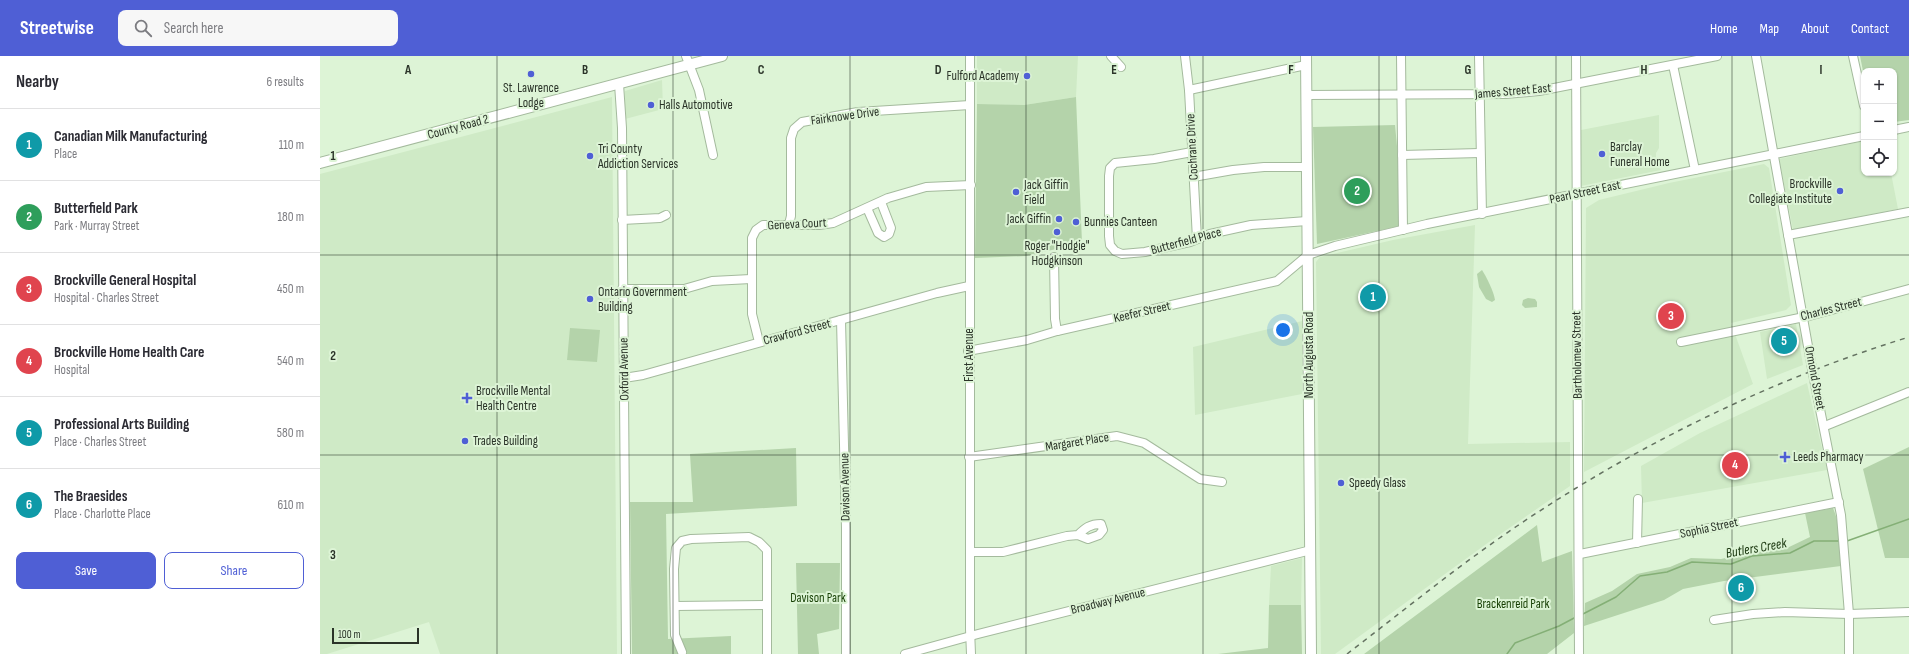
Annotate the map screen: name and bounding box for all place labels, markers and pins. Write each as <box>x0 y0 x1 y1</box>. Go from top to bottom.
place label: Fulford Academy <box>947 68 1019 84</box>
marker: St. Lawrence Lodge <box>526 69 536 79</box>
marker: Fulford Academy <box>1022 71 1032 81</box>
place label: St. Lawrence Lodge <box>503 80 559 111</box>
place label: Halls Automotive <box>659 97 733 113</box>
marker: Halls Automotive <box>646 100 656 110</box>
place label: Barclay Funeral Home <box>1610 139 1670 170</box>
place label: Tri County Addiction Services <box>597 141 679 172</box>
marker: Barclay Funeral Home <box>1597 149 1607 159</box>
marker: Tri County Addiction Services <box>585 151 595 161</box>
pin: 2 <box>1344 176 1370 206</box>
place label: Brockville Collegiate Institute <box>1749 176 1832 207</box>
place label: Jack Giffin Field <box>1023 177 1068 208</box>
marker: Brockville Collegiate Institute <box>1835 186 1845 196</box>
marker: Jack Giffin Field <box>1011 187 1021 197</box>
place label: Jack Giffin <box>1006 211 1051 227</box>
marker: Jack Giffin <box>1054 214 1064 224</box>
place label: Bunnies Canteen <box>1084 214 1157 230</box>
marker: Bunnies Canteen <box>1071 217 1081 227</box>
marker: Roger "Hodgie" Hodgkinson <box>1052 227 1062 237</box>
place label: Roger "Hodgie" Hodgkinson <box>1024 238 1090 269</box>
pin: 1 <box>1360 282 1386 312</box>
place label: Ontario Government Building <box>598 284 687 315</box>
marker: Ontario Government Building <box>585 294 595 304</box>
pin: 3 <box>1658 301 1684 331</box>
pin: 5 <box>1771 326 1797 356</box>
place label: Brockville Mental Health Centre <box>476 383 550 414</box>
marker: Brockville Mental Health Centre <box>461 392 473 404</box>
place label: Trades Building <box>473 433 538 449</box>
marker: Trades Building <box>460 436 470 446</box>
place label: Leeds Pharmacy <box>1793 449 1864 465</box>
pin: 4 <box>1722 450 1748 480</box>
marker: Leeds Pharmacy <box>1780 452 1790 462</box>
place label: Speedy Glass <box>1349 475 1406 491</box>
marker: Speedy Glass <box>1336 478 1346 488</box>
pin: 6 <box>1728 573 1754 603</box>

